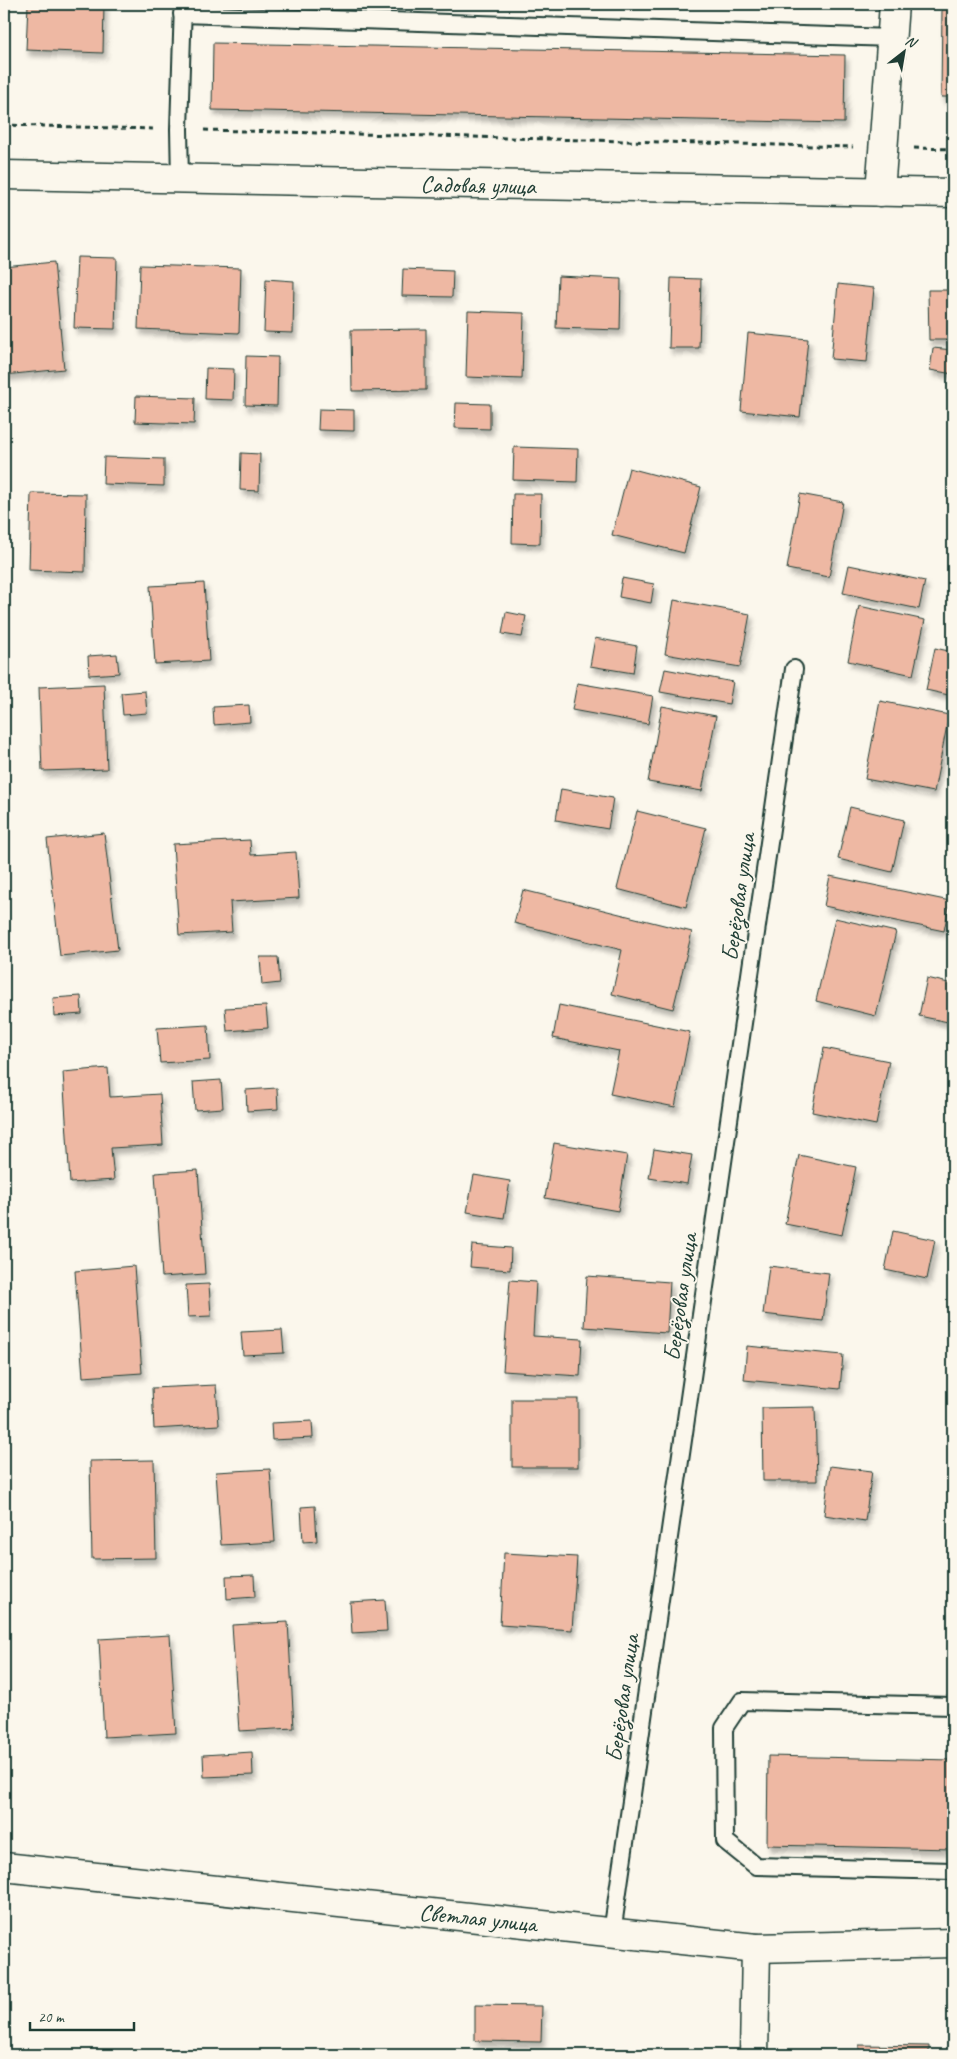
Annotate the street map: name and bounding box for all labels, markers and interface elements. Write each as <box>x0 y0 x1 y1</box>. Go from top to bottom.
north arrow <box>880 28 930 78</box>
text: N <box>902 32 921 52</box>
street label: Садовая улица <box>420 169 537 201</box>
street label: Берёзовая улица <box>714 829 763 963</box>
street label: Берёзовая улица <box>656 1229 705 1363</box>
street label: Берёзовая улица <box>598 1630 647 1764</box>
street label: Светлая улица <box>418 1897 540 1939</box>
scale bar <box>30 1999 134 2031</box>
text: 20 m <box>38 2008 65 2027</box>

